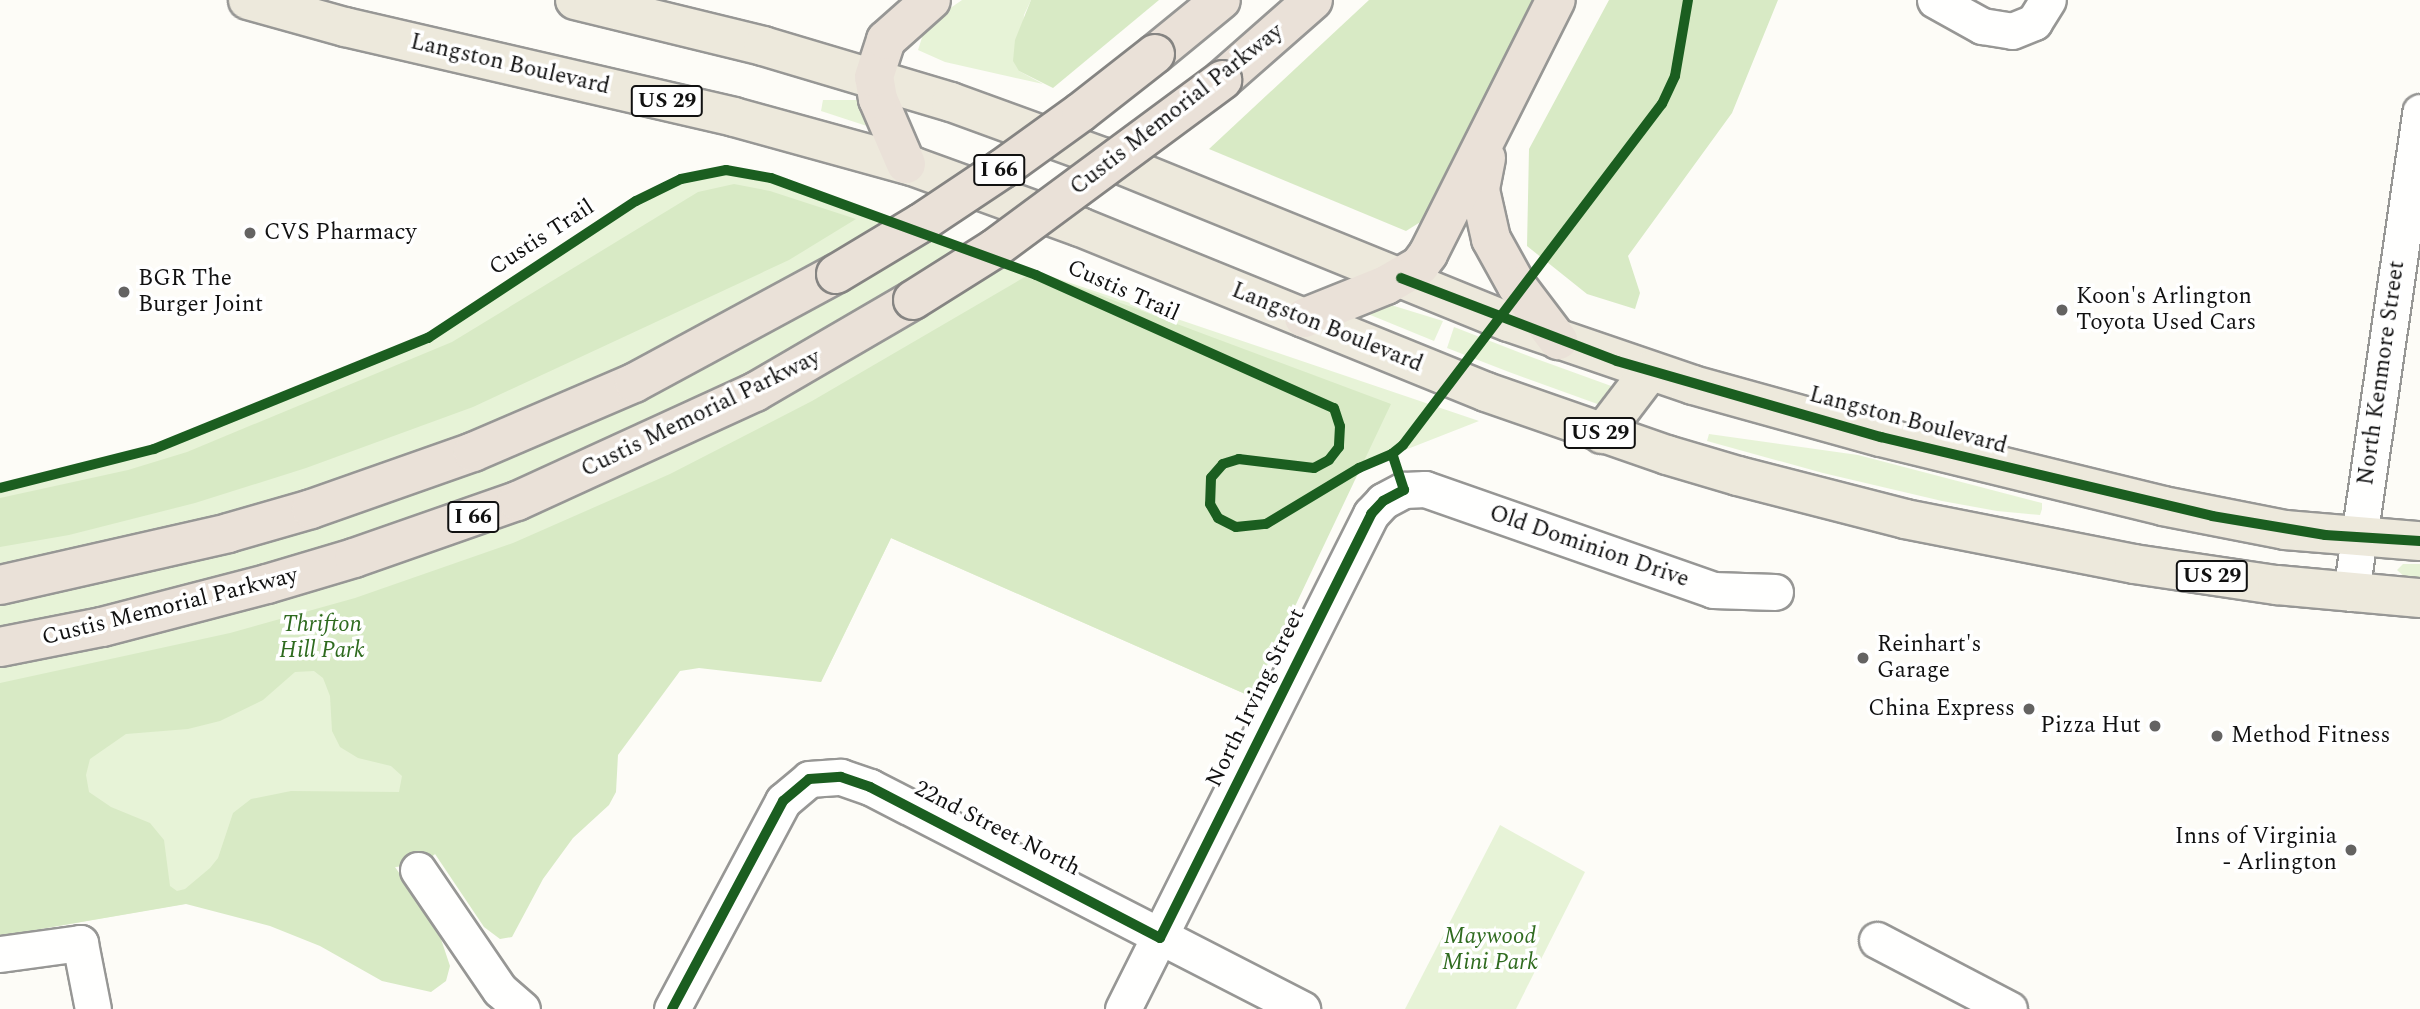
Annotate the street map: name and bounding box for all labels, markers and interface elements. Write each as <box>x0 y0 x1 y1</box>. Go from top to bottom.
street label: Custis Memorial Parkway <box>1065 18 1289 202</box>
street label: Langston Boulevard <box>408 29 612 101</box>
road number: US 29 <box>630 84 704 119</box>
road number: I 66 <box>973 152 1025 188</box>
street label: Custis Trail <box>484 194 600 282</box>
place label: CVS Pharmacy <box>264 219 417 247</box>
marker: CVS Pharmacy <box>242 225 258 241</box>
street label: Custis Trail <box>1063 254 1183 328</box>
street label: North Kenmore Street <box>2353 259 2411 487</box>
place label: BGR The Burger Joint <box>138 265 263 319</box>
street label: Langston Boulevard <box>1227 277 1427 379</box>
place label: Koon's Arlington Toyota Used Cars <box>2076 283 2256 337</box>
marker: BGR The Burger Joint <box>116 284 132 300</box>
marker: Koon's Arlington Toyota Used Cars <box>2054 302 2070 318</box>
street label: Custis Memorial Parkway <box>577 344 825 484</box>
street label: Langston Boulevard <box>1806 381 2010 461</box>
road number: US 29 <box>1563 416 1637 450</box>
road number: I 66 <box>447 500 499 534</box>
street label: Old Dominion Drive <box>1486 500 1692 594</box>
road number: US 29 <box>2175 558 2249 594</box>
street label: Custis Memorial Parkway <box>39 562 301 652</box>
street label: North Irving Street <box>1201 604 1311 792</box>
park label: Thrifton Hill Park <box>279 611 365 665</box>
place label: Reinhart's Garage <box>1877 631 1981 685</box>
marker: Reinhart's Garage <box>1855 650 1871 666</box>
place label: China Express <box>1868 695 2015 723</box>
marker: China Express <box>2021 701 2037 717</box>
place label: Pizza Hut <box>2040 712 2141 740</box>
marker: Pizza Hut <box>2147 718 2163 734</box>
place label: Method Fitness <box>2231 722 2390 750</box>
marker: Method Fitness <box>2209 728 2225 744</box>
street label: 22nd Street North <box>909 775 1085 883</box>
place label: Inns of Virginia - Arlington <box>2175 823 2337 877</box>
marker: Inns of Virginia - Arlington <box>2343 842 2359 858</box>
park label: Maywood Mini Park <box>1442 923 1538 977</box>

